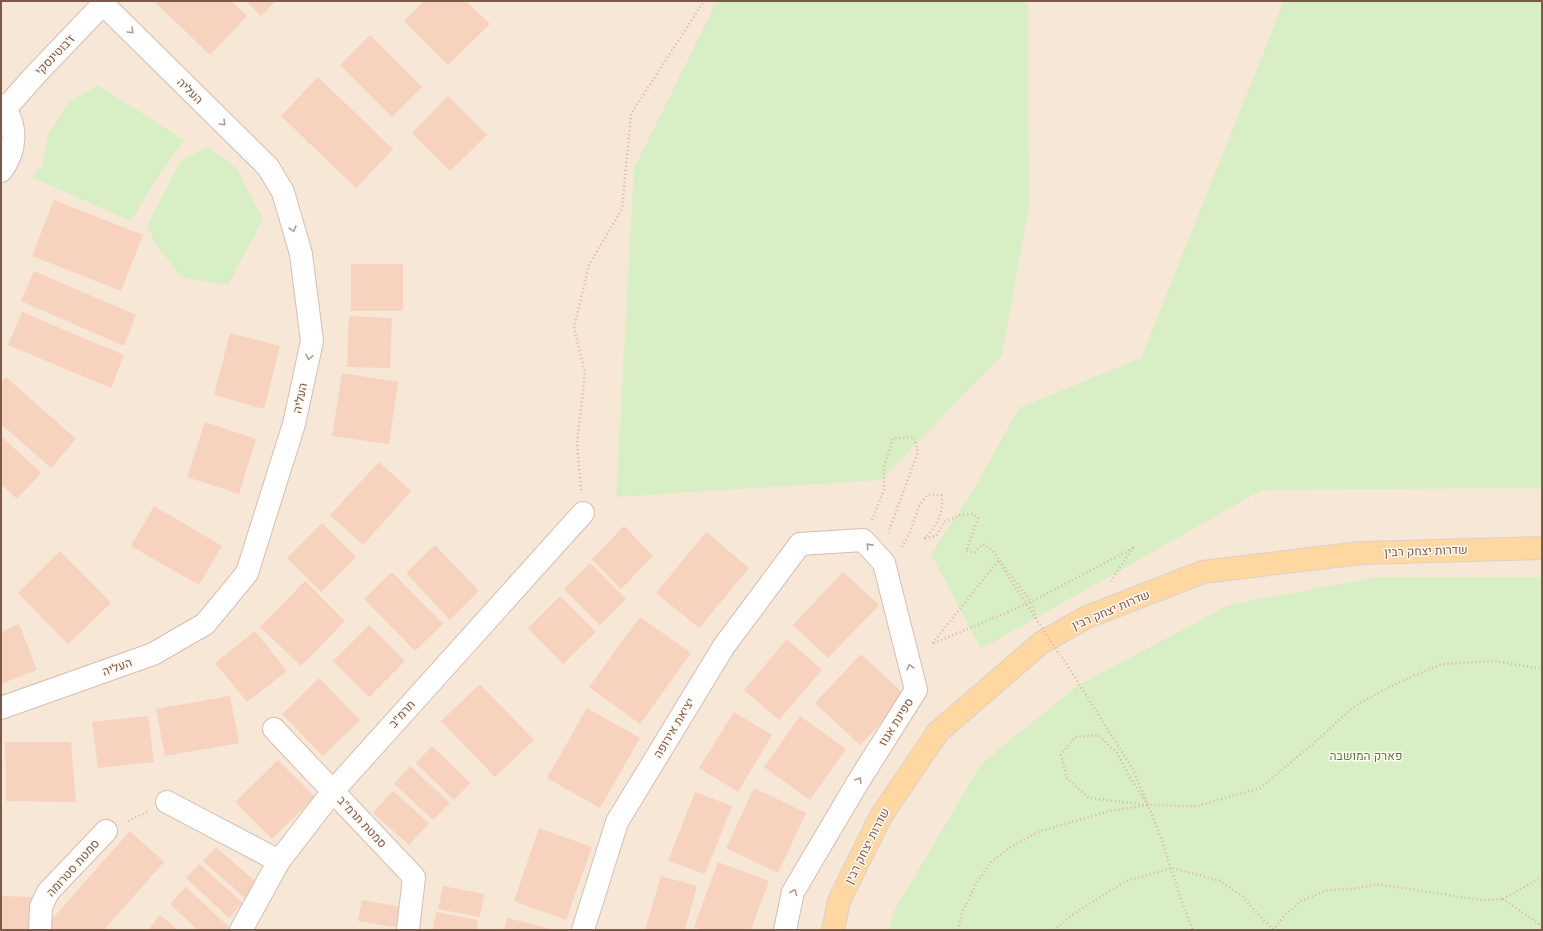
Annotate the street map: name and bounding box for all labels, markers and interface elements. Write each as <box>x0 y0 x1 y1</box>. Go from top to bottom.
one-way arrow <box>126 27 134 34</box>
street label: ז'בוטינסקי <box>32 32 78 78</box>
street label: העליה <box>174 75 206 107</box>
one-way arrow <box>218 118 226 126</box>
one-way arrow <box>289 225 297 232</box>
one-way arrow <box>305 353 313 360</box>
street label: העליה <box>290 381 310 415</box>
street label: שדרות יצחק רבין <box>1384 543 1468 559</box>
one-way arrow <box>866 544 873 551</box>
street label: שדרות יצחק רבין <box>1070 587 1152 633</box>
street label: העליה <box>100 655 134 679</box>
one-way arrow <box>906 664 915 671</box>
street label: יציאת אירופה <box>651 695 697 761</box>
street label: ספינת אגוז <box>876 695 916 749</box>
street label: תרמ"ב <box>386 697 418 731</box>
park label: פארק המושבה <box>1330 749 1402 763</box>
one-way arrow <box>854 777 862 784</box>
street label: סמטת תרמ"ב <box>335 793 389 851</box>
street label: שדרות יצחק רבין <box>842 806 892 886</box>
street label: סמטת סטרומה <box>44 836 102 900</box>
one-way arrow <box>789 889 797 897</box>

